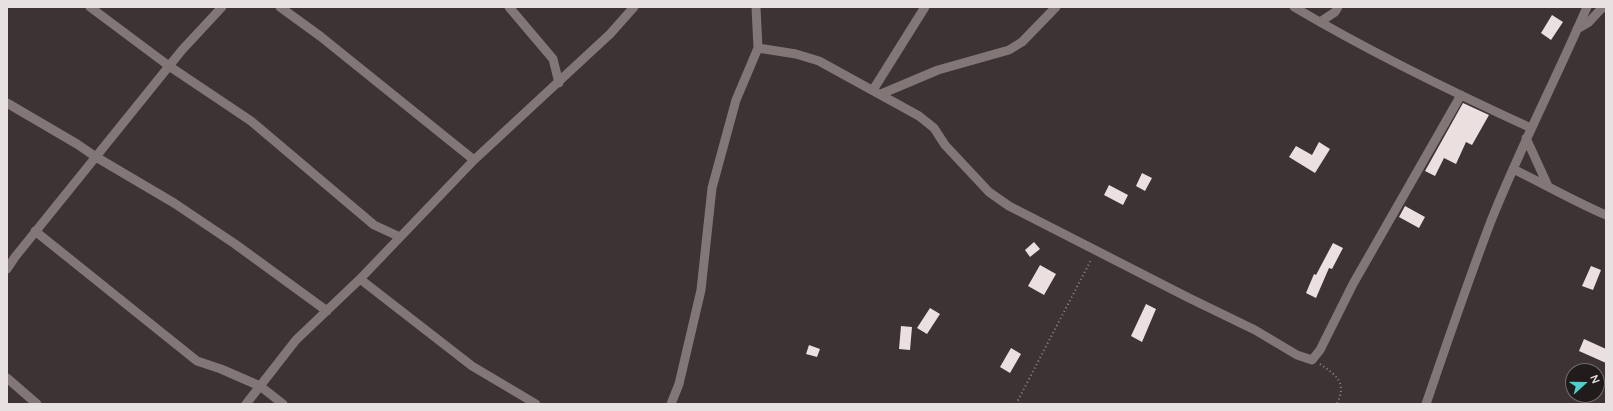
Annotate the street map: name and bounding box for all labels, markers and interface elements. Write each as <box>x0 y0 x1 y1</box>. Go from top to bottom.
north arrow <box>1565 363 1605 403</box>
text: N <box>1587 373 1603 385</box>

